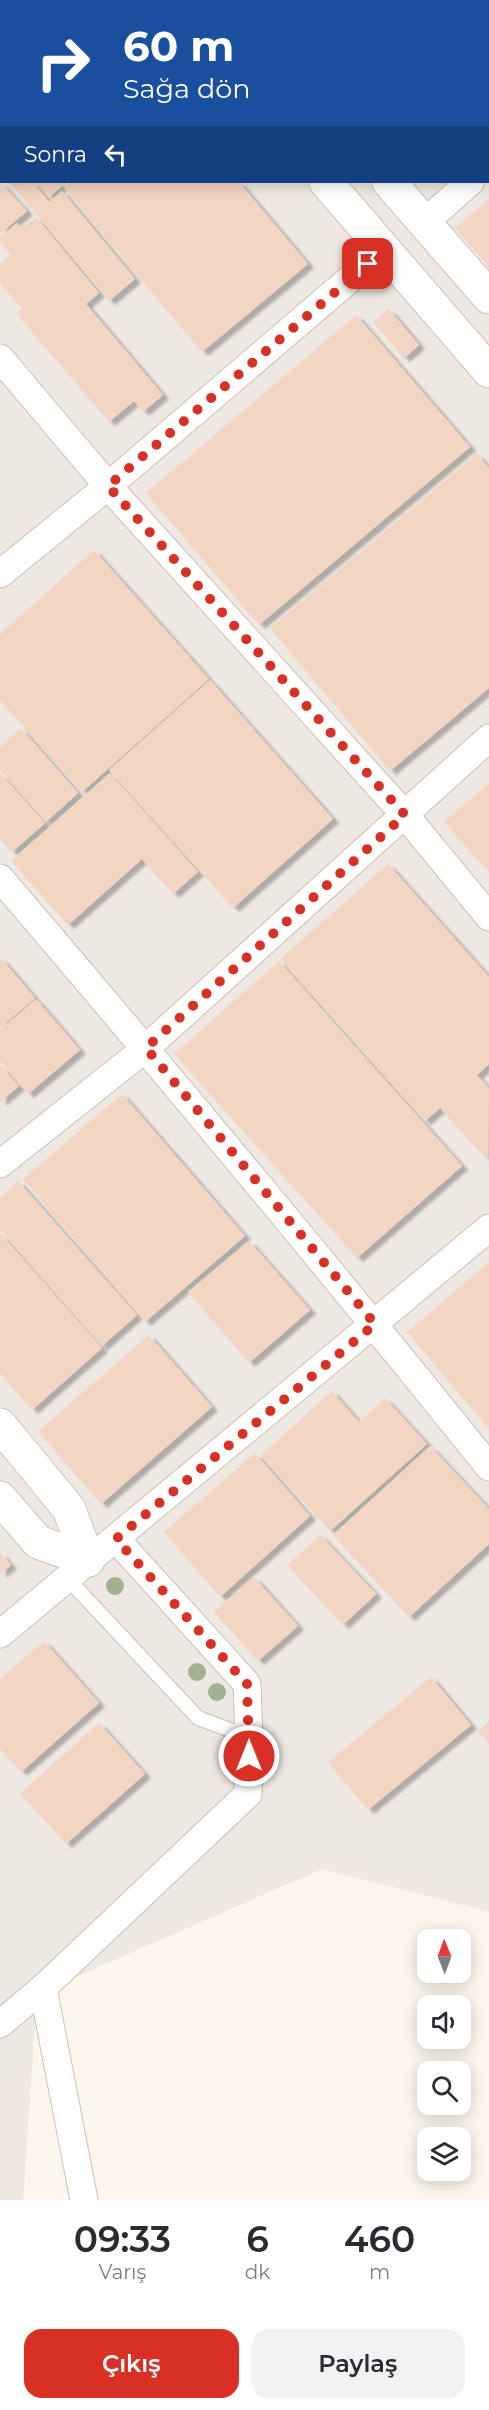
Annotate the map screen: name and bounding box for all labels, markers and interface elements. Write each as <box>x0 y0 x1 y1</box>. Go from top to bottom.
text: 60 m <box>123 20 234 72</box>
icon: right <box>24 24 102 102</box>
text: Sağa dön <box>123 72 251 105</box>
icon: left <box>99 138 132 171</box>
text: Sonra <box>24 141 87 168</box>
pin <box>342 238 393 289</box>
icon: arrive <box>351 247 384 280</box>
position arrow <box>217 1724 281 1788</box>
north arrow <box>417 1929 471 1983</box>
map controls <box>417 1929 471 2181</box>
button: sound <box>417 1995 471 2049</box>
button: search <box>417 2061 471 2115</box>
button: layers <box>417 2127 471 2181</box>
text: 09:33 <box>74 2217 171 2261</box>
text: 6 <box>246 2217 269 2261</box>
text: 460 <box>344 2217 415 2261</box>
text: Varış <box>99 2260 146 2284</box>
text: dk <box>245 2260 270 2284</box>
text: m <box>369 2260 390 2284</box>
button: Çıkış <box>24 2329 239 2398</box>
button: Paylaş <box>251 2329 465 2398</box>

